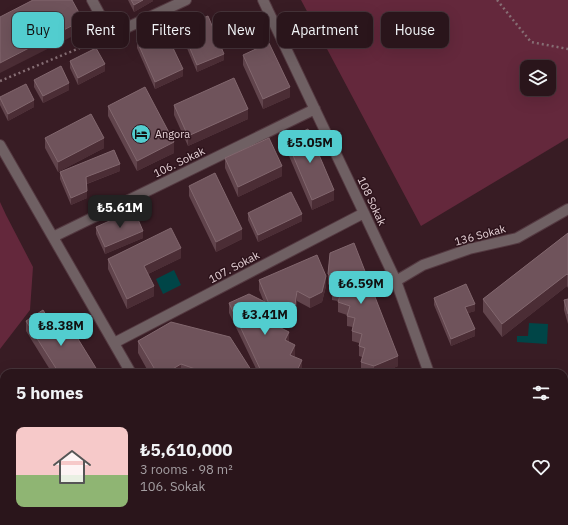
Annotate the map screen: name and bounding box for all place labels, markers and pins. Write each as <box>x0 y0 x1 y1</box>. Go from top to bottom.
hotel icon: Angora <box>130 123 152 145</box>
place label: Angora <box>155 127 190 141</box>
pin: ₺5.05M <box>277 130 343 164</box>
pin: ₺5.61M <box>87 195 153 229</box>
pin: ₺6.59M <box>328 271 394 305</box>
pin: ₺3.41M <box>232 302 298 336</box>
pin: ₺8.38M <box>28 313 94 347</box>

